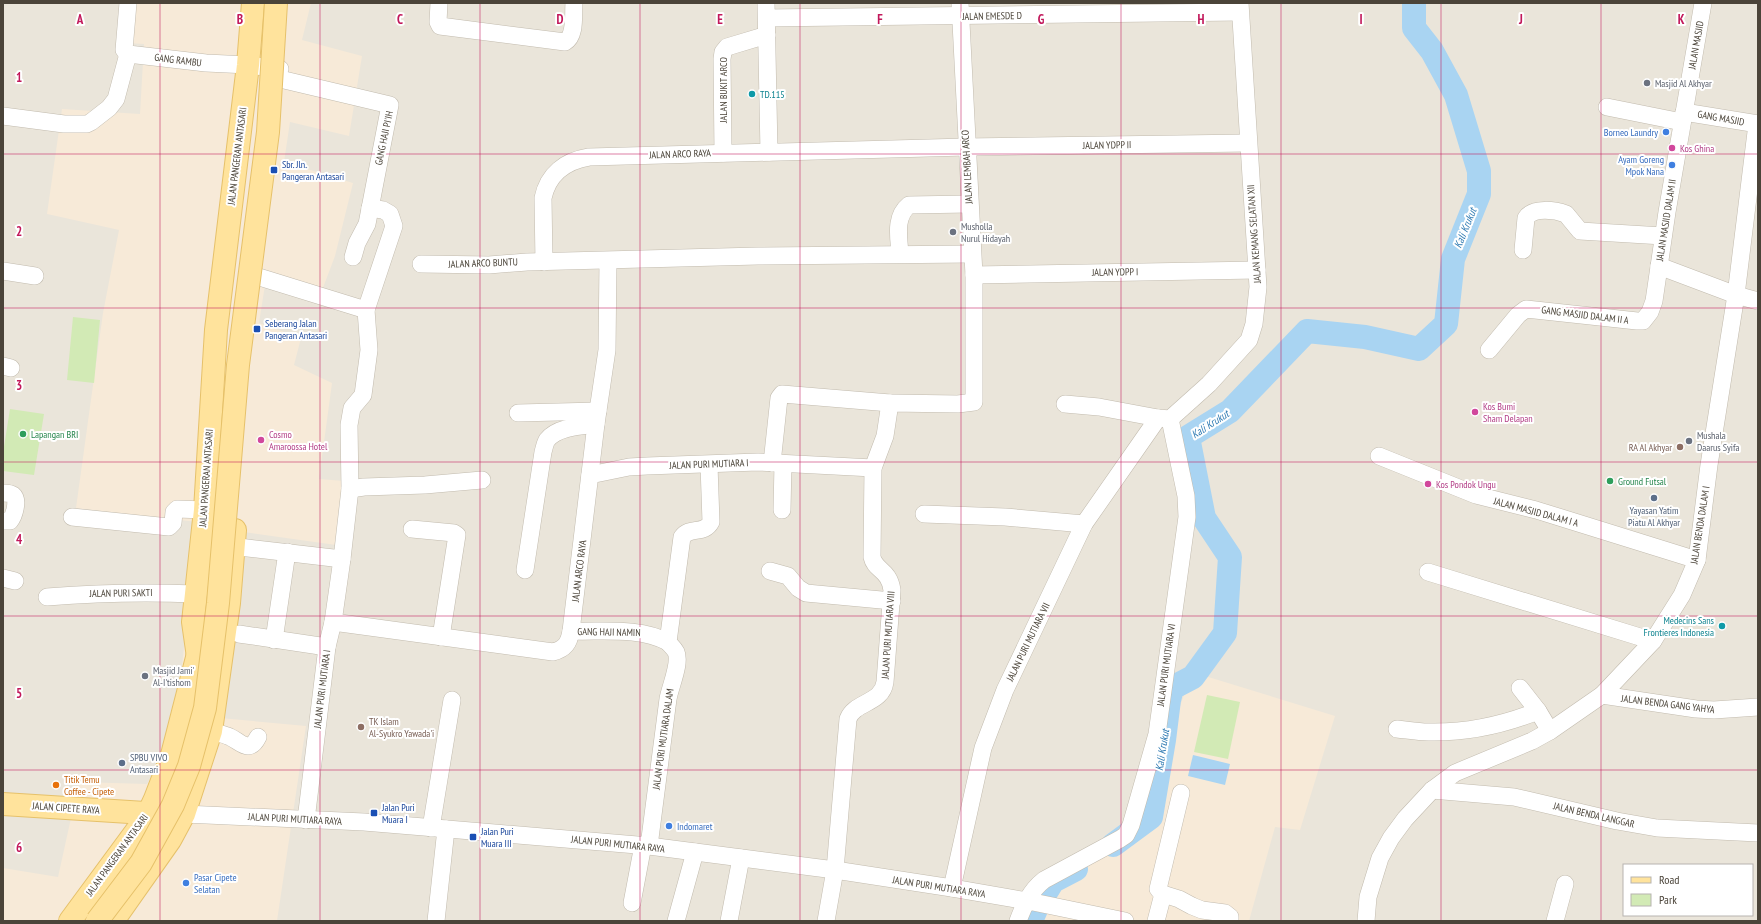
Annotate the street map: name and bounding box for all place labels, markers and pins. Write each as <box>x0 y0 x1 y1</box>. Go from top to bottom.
place label: Masjid Al Akhyar <box>1655 77 1712 90</box>
marker: Masjid Al Akhyar <box>1642 78 1652 88</box>
place label: TD.115 <box>760 88 785 101</box>
marker: TD.115 <box>747 89 757 99</box>
place label: Borneo Laundry <box>1604 126 1658 139</box>
marker: Borneo Laundry <box>1661 127 1671 137</box>
place label: Kos Ghina <box>1680 142 1714 155</box>
marker: Kos Ghina <box>1667 143 1677 153</box>
place label: Ayam Goreng Mpok Nana <box>1618 153 1664 178</box>
place label: Sbr. Jln. Pangeran Antasari <box>282 158 344 183</box>
marker: Ayam Goreng Mpok Nana <box>1667 160 1677 170</box>
marker: Sbr. Jln. Pangeran Antasari <box>269 165 279 175</box>
place label: Musholla Nurul Hidayah <box>961 220 1010 245</box>
marker: Musholla Nurul Hidayah <box>948 227 958 237</box>
place label: Seberang Jalan Pangeran Antasari <box>265 317 327 342</box>
marker: Seberang Jalan Pangeran Antasari <box>252 324 262 334</box>
place label: Kos Bumi Sham Delapan <box>1483 400 1533 425</box>
marker: Kos Bumi Sham Delapan <box>1470 407 1480 417</box>
place label: Lapangan BRI <box>31 428 78 441</box>
place label: Cosmo Amaroossa Hotel <box>269 428 328 453</box>
marker: Lapangan BRI <box>18 429 28 439</box>
place label: Mushala Daarus Syifa <box>1697 429 1740 454</box>
marker: Cosmo Amaroossa Hotel <box>256 435 266 445</box>
marker: Mushala Daarus Syifa <box>1684 436 1694 446</box>
place label: RA Al Akhyar <box>1629 441 1672 454</box>
marker: RA Al Akhyar <box>1675 442 1685 452</box>
place label: Ground Futsal <box>1618 475 1667 488</box>
marker: Ground Futsal <box>1605 476 1615 486</box>
place label: Kos Pondok Ungu <box>1436 478 1496 491</box>
marker: Kos Pondok Ungu <box>1423 479 1433 489</box>
marker: Yayasan Yatim Piatu Al Akhyar <box>1649 493 1659 503</box>
place label: Yayasan Yatim Piatu Al Akhyar <box>1628 504 1680 529</box>
place label: Medecins Sans Frontieres Indonesia <box>1644 614 1715 639</box>
marker: Medecins Sans Frontieres Indonesia <box>1717 621 1727 631</box>
place label: Masjid Jami' Al-I'tishom <box>153 664 195 689</box>
marker: Masjid Jami' Al-I'tishom <box>140 671 150 681</box>
place label: TK Islam Al-Syukro Yawada'i <box>369 715 434 740</box>
marker: TK Islam Al-Syukro Yawada'i <box>356 722 366 732</box>
place label: SPBU VIVO Antasari <box>130 751 168 776</box>
marker: SPBU VIVO Antasari <box>117 758 127 768</box>
place label: Titik Temu Coffee - Cipete <box>64 773 114 798</box>
marker: Titik Temu Coffee - Cipete <box>51 780 61 790</box>
place label: Jalan Puri Muara I <box>381 801 415 826</box>
marker: Jalan Puri Muara I <box>369 808 379 818</box>
place label: Indomaret <box>677 820 713 833</box>
marker: Indomaret <box>664 821 674 831</box>
place label: Jalan Puri Muara III <box>480 825 514 850</box>
marker: Jalan Puri Muara III <box>468 832 478 842</box>
place label: Pasar Cipete Selatan <box>194 871 237 896</box>
marker: Pasar Cipete Selatan <box>181 878 191 888</box>

